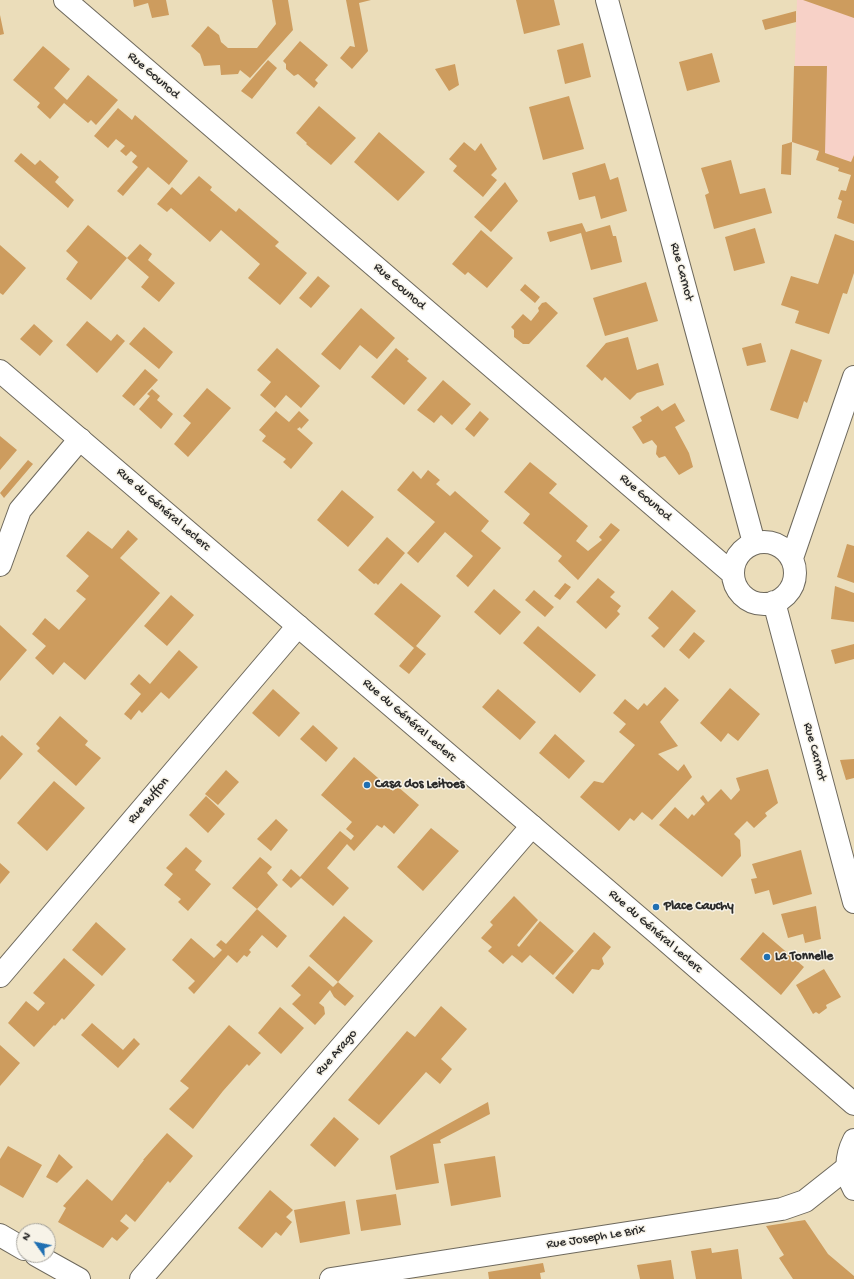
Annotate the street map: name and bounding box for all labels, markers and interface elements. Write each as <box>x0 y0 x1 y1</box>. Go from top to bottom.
street label: Rue Gounod <box>124 49 182 103</box>
street label: Rue Carnot <box>666 241 696 303</box>
street label: Rue Gounod <box>370 260 428 314</box>
street label: Rue du Général Leclerc <box>113 465 213 555</box>
street label: Rue Gounod <box>616 471 674 525</box>
street label: Rue du Général Leclerc <box>359 676 459 766</box>
street label: Rue Carnot <box>799 721 829 783</box>
street label: Rue Buffon <box>125 774 173 828</box>
place label: Casa dos Leitoes <box>375 777 464 793</box>
marker: Casa dos Leitoes <box>362 780 372 790</box>
street label: Rue du Général Leclerc <box>605 887 705 977</box>
place label: Place Cauchy <box>664 899 734 915</box>
marker: Place Cauchy <box>651 902 661 912</box>
place label: La Tonnelle <box>775 949 833 965</box>
marker: La Tonnelle <box>762 952 772 962</box>
street label: Rue Arago <box>313 1027 361 1079</box>
street label: Rue Joseph Le Brix <box>546 1222 646 1254</box>
north arrow <box>16 1223 56 1263</box>
text: N <box>20 1231 34 1243</box>

